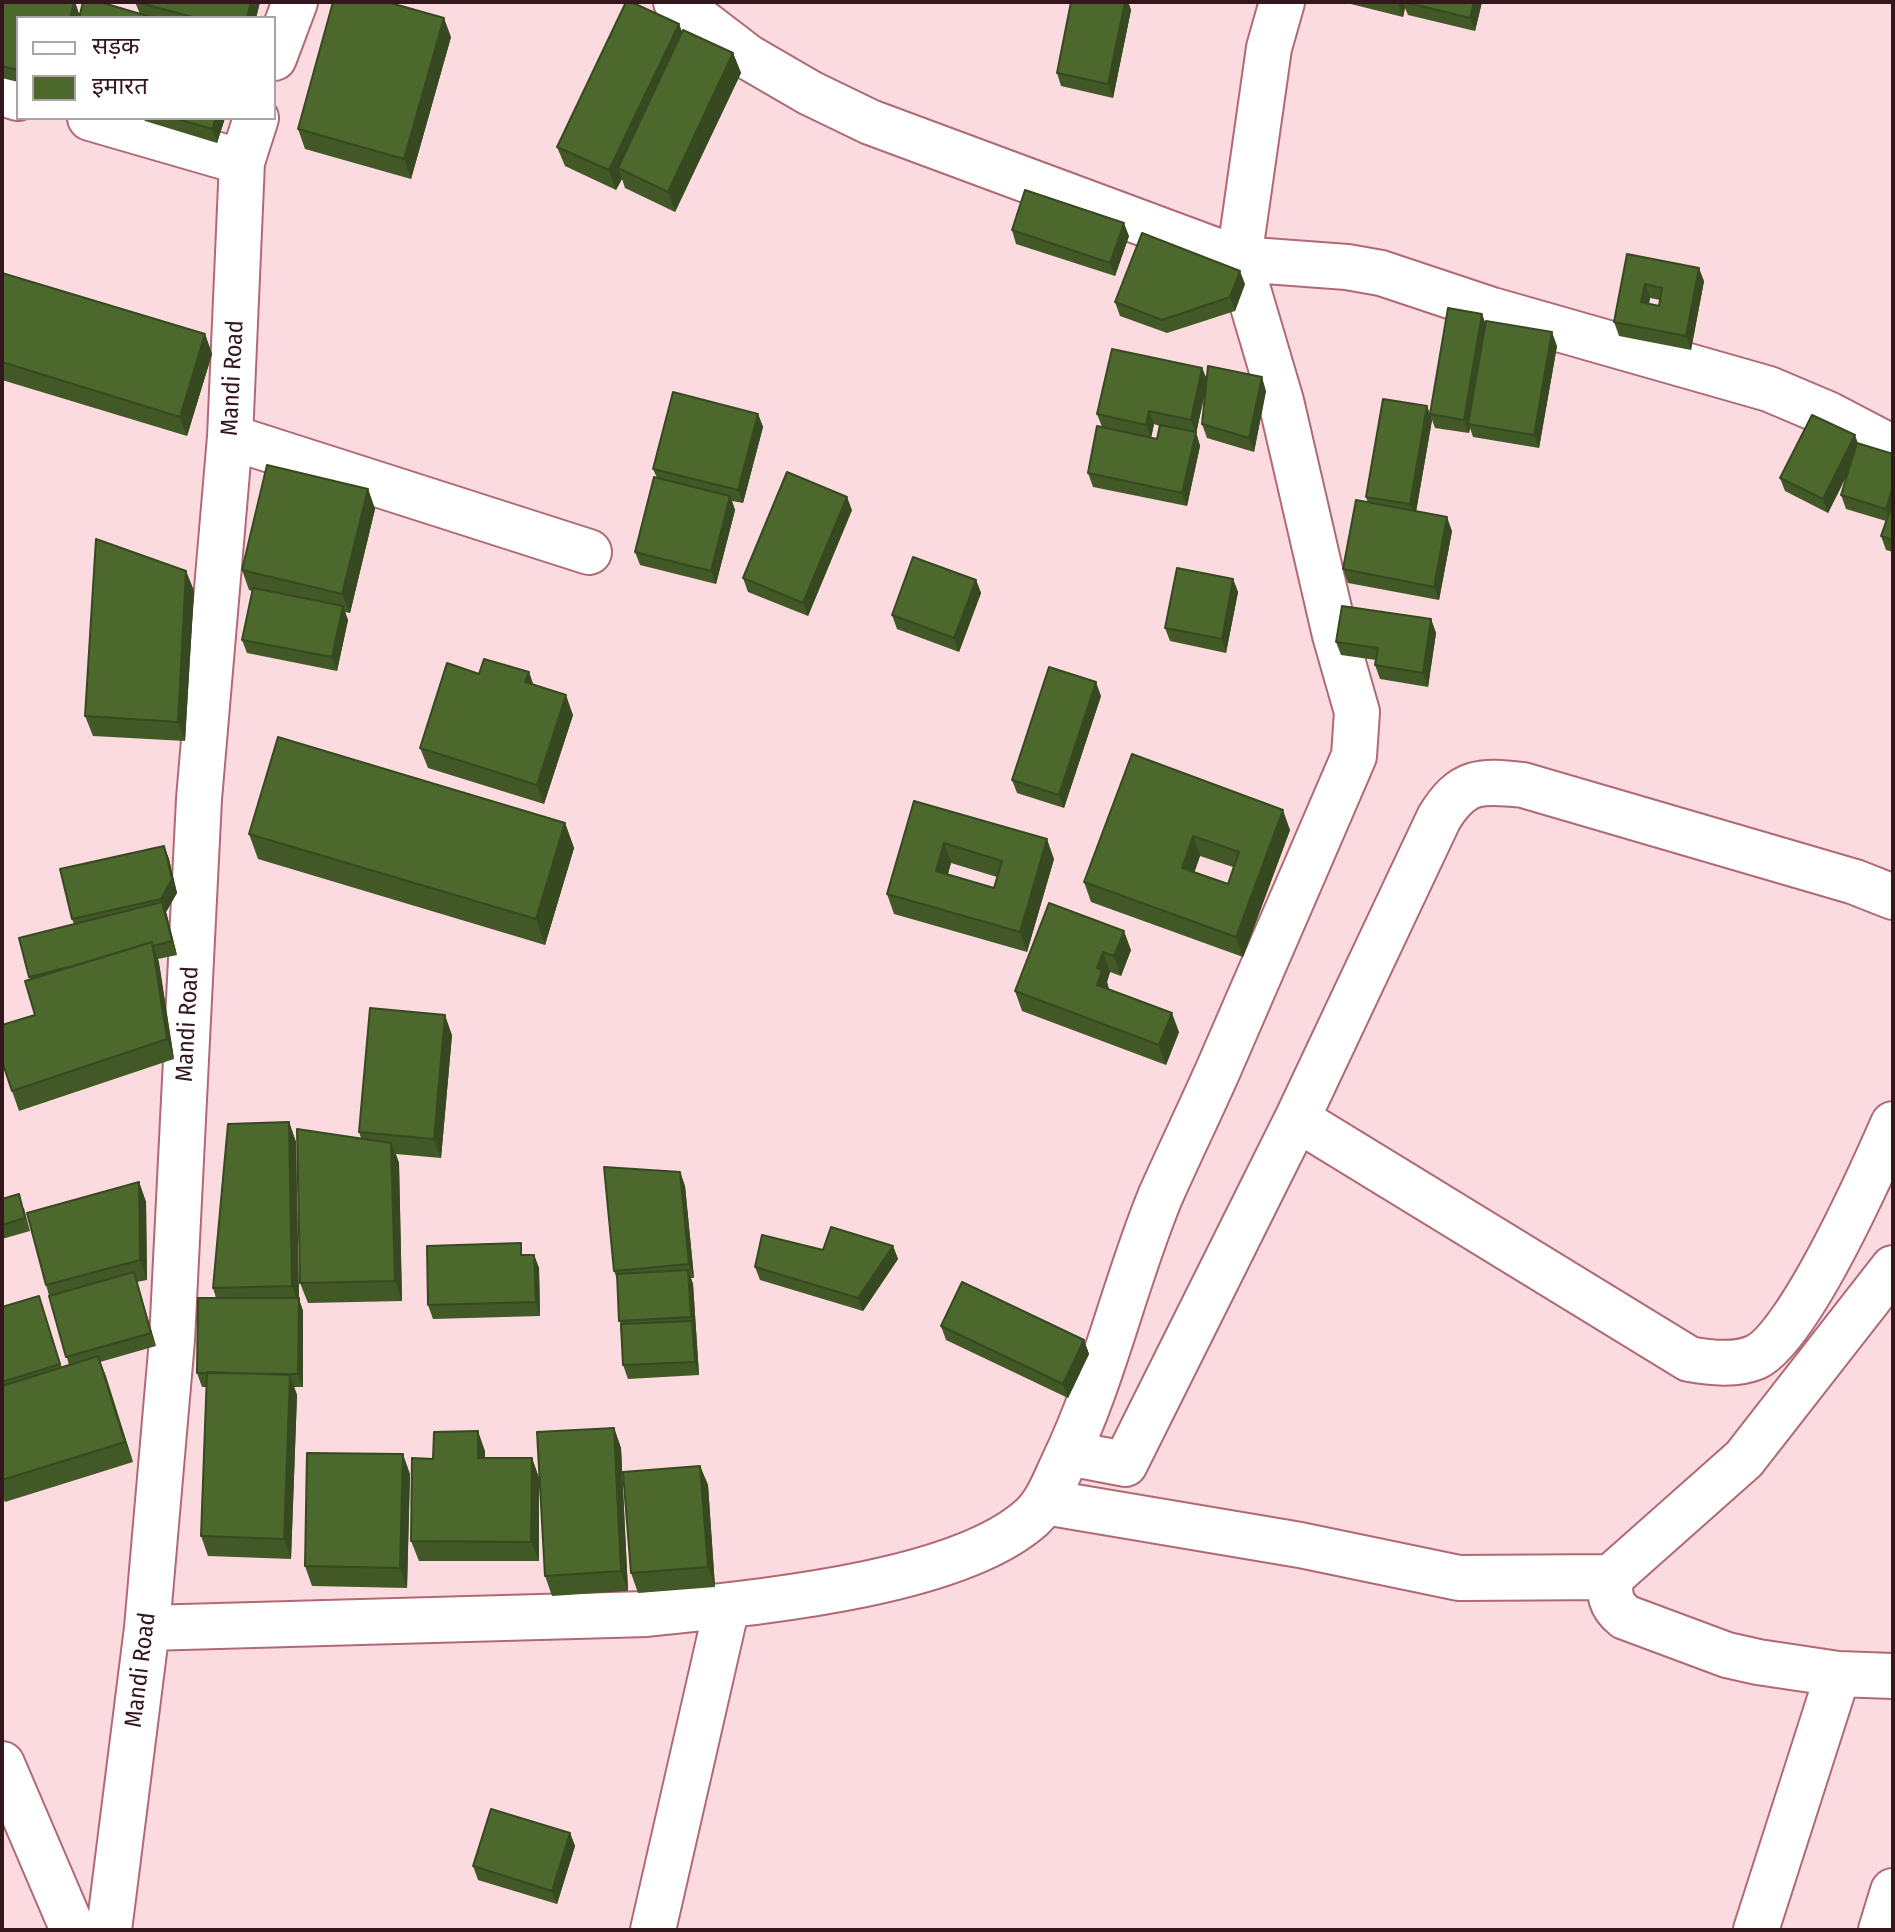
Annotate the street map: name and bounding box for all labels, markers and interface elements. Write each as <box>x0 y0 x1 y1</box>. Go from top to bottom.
legend <box>16 16 276 120</box>
text: सड़क <box>92 32 140 60</box>
text: इमारत <box>92 72 148 100</box>
street label: Mandi Road <box>216 319 250 437</box>
street label: Mandi Road <box>171 965 205 1083</box>
street label: Mandi Road <box>120 1611 162 1729</box>

